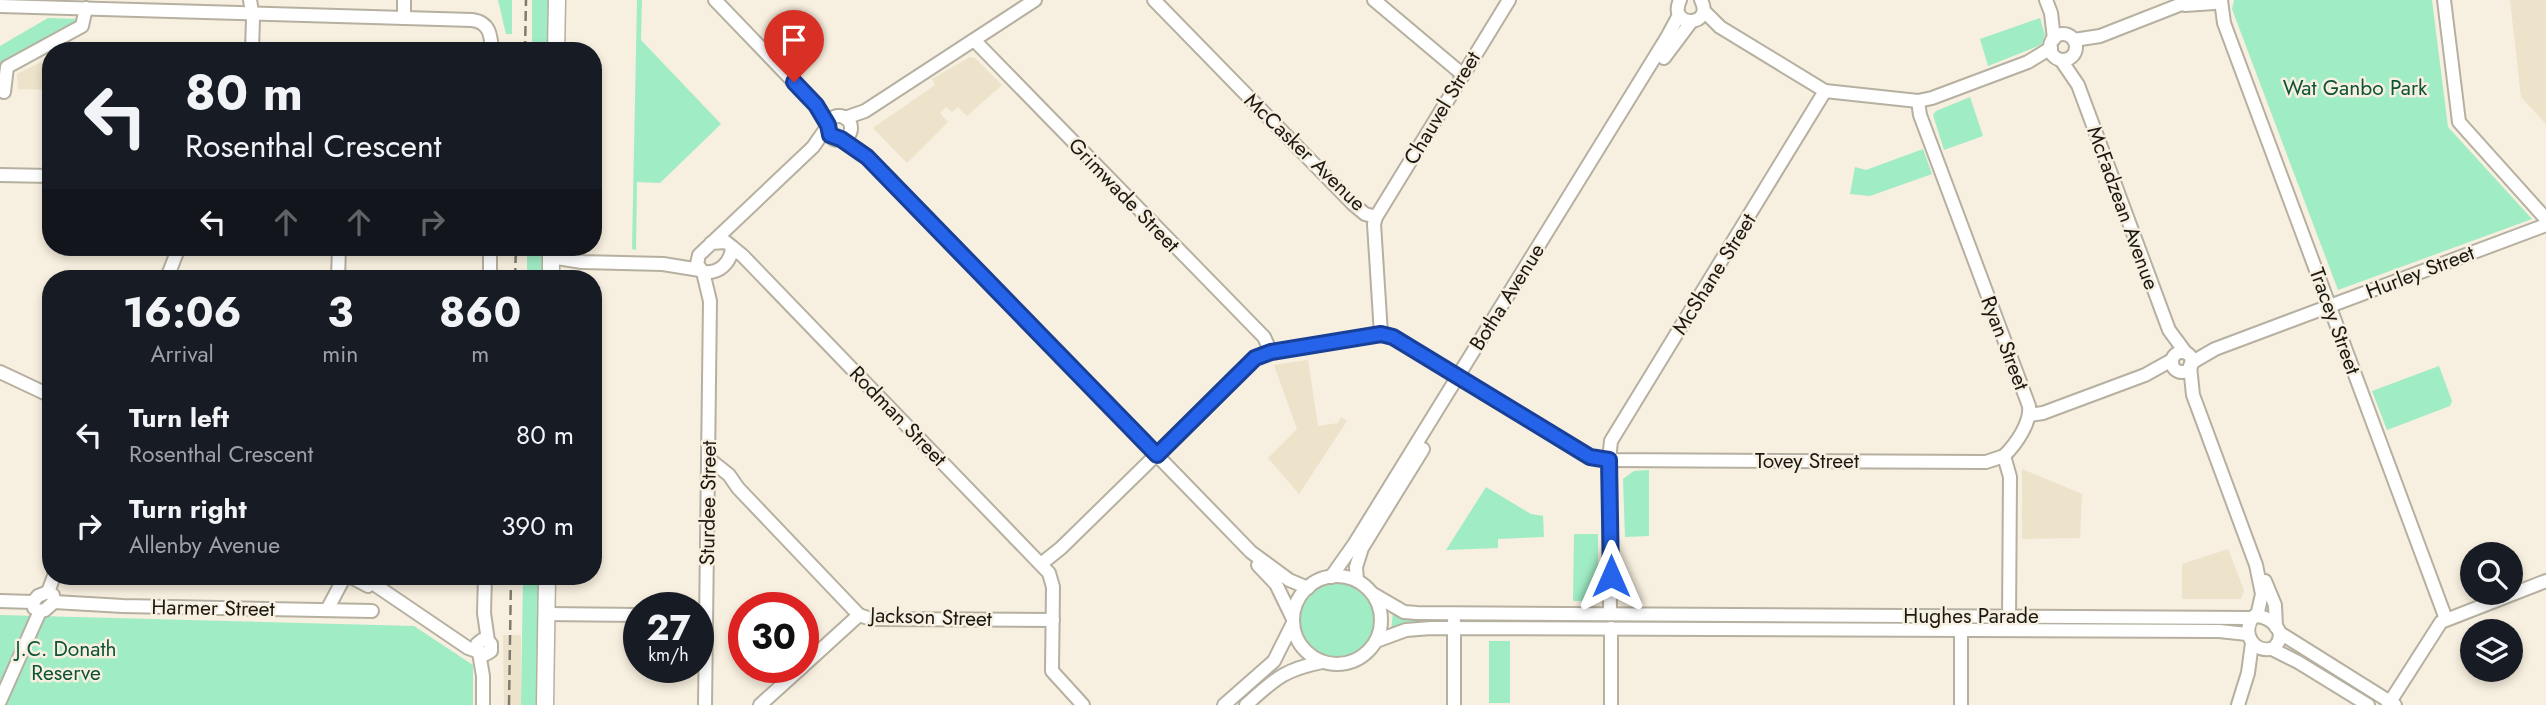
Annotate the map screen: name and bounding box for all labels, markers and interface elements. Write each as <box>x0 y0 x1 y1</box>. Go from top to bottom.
pin <box>764 10 824 82</box>
icon: arrive <box>775 21 813 59</box>
street label: Chauvel Street <box>1396 46 1488 170</box>
text: 80 m <box>185 58 303 128</box>
icon: left <box>70 70 161 161</box>
park label: Wat Ganbo Park <box>2283 73 2428 103</box>
street label: McCasker Avenue <box>1238 86 1373 218</box>
street label: McFadzean Avenue <box>2079 122 2167 294</box>
text: Rosenthal Crescent <box>185 123 441 169</box>
street label: Grimwade Street <box>1062 131 1186 259</box>
icon: left <box>194 203 232 241</box>
icon: ahead <box>267 203 305 241</box>
icon: ahead <box>340 203 378 241</box>
icon: right <box>413 203 451 241</box>
street label: McShane Street <box>1665 208 1763 340</box>
street label: Botha Avenue <box>1462 238 1552 356</box>
street label: Hurley Street <box>2361 238 2479 306</box>
street label: Tracey Street <box>2302 263 2368 379</box>
text: 16:06 <box>123 282 242 343</box>
text: 3 <box>327 282 353 343</box>
text: 860 <box>439 282 521 343</box>
street label: Ryan Street <box>1973 292 2037 394</box>
text: Arrival <box>150 337 214 371</box>
text: min <box>322 337 358 371</box>
text: m <box>471 337 489 371</box>
street label: Rodman Street <box>842 359 954 473</box>
text: Turn left <box>129 399 229 437</box>
icon: left <box>70 416 108 454</box>
text: 80 m <box>516 416 574 454</box>
text: Rosenthal Crescent <box>129 437 313 471</box>
street label: Sturdee Street <box>692 440 724 566</box>
street label: Tovey Street <box>1755 446 1859 476</box>
text: Turn right <box>129 490 247 528</box>
icon: right <box>70 507 108 545</box>
text: 390 m <box>501 507 574 545</box>
text: Allenby Avenue <box>129 528 280 562</box>
position arrow <box>1574 539 1648 613</box>
map controls <box>2460 542 2523 682</box>
button: search <box>2460 542 2523 605</box>
street label: Harmer Street <box>151 592 275 624</box>
speed limit sign: 30 <box>728 592 819 683</box>
street label: Jackson Street <box>867 600 992 634</box>
street label: Hughes Parade <box>1903 601 2039 631</box>
text: 27 <box>646 603 691 653</box>
button: layers <box>2460 619 2523 682</box>
park label: J.C. Donath Reserve <box>13 634 116 688</box>
text: km/h <box>648 642 689 668</box>

